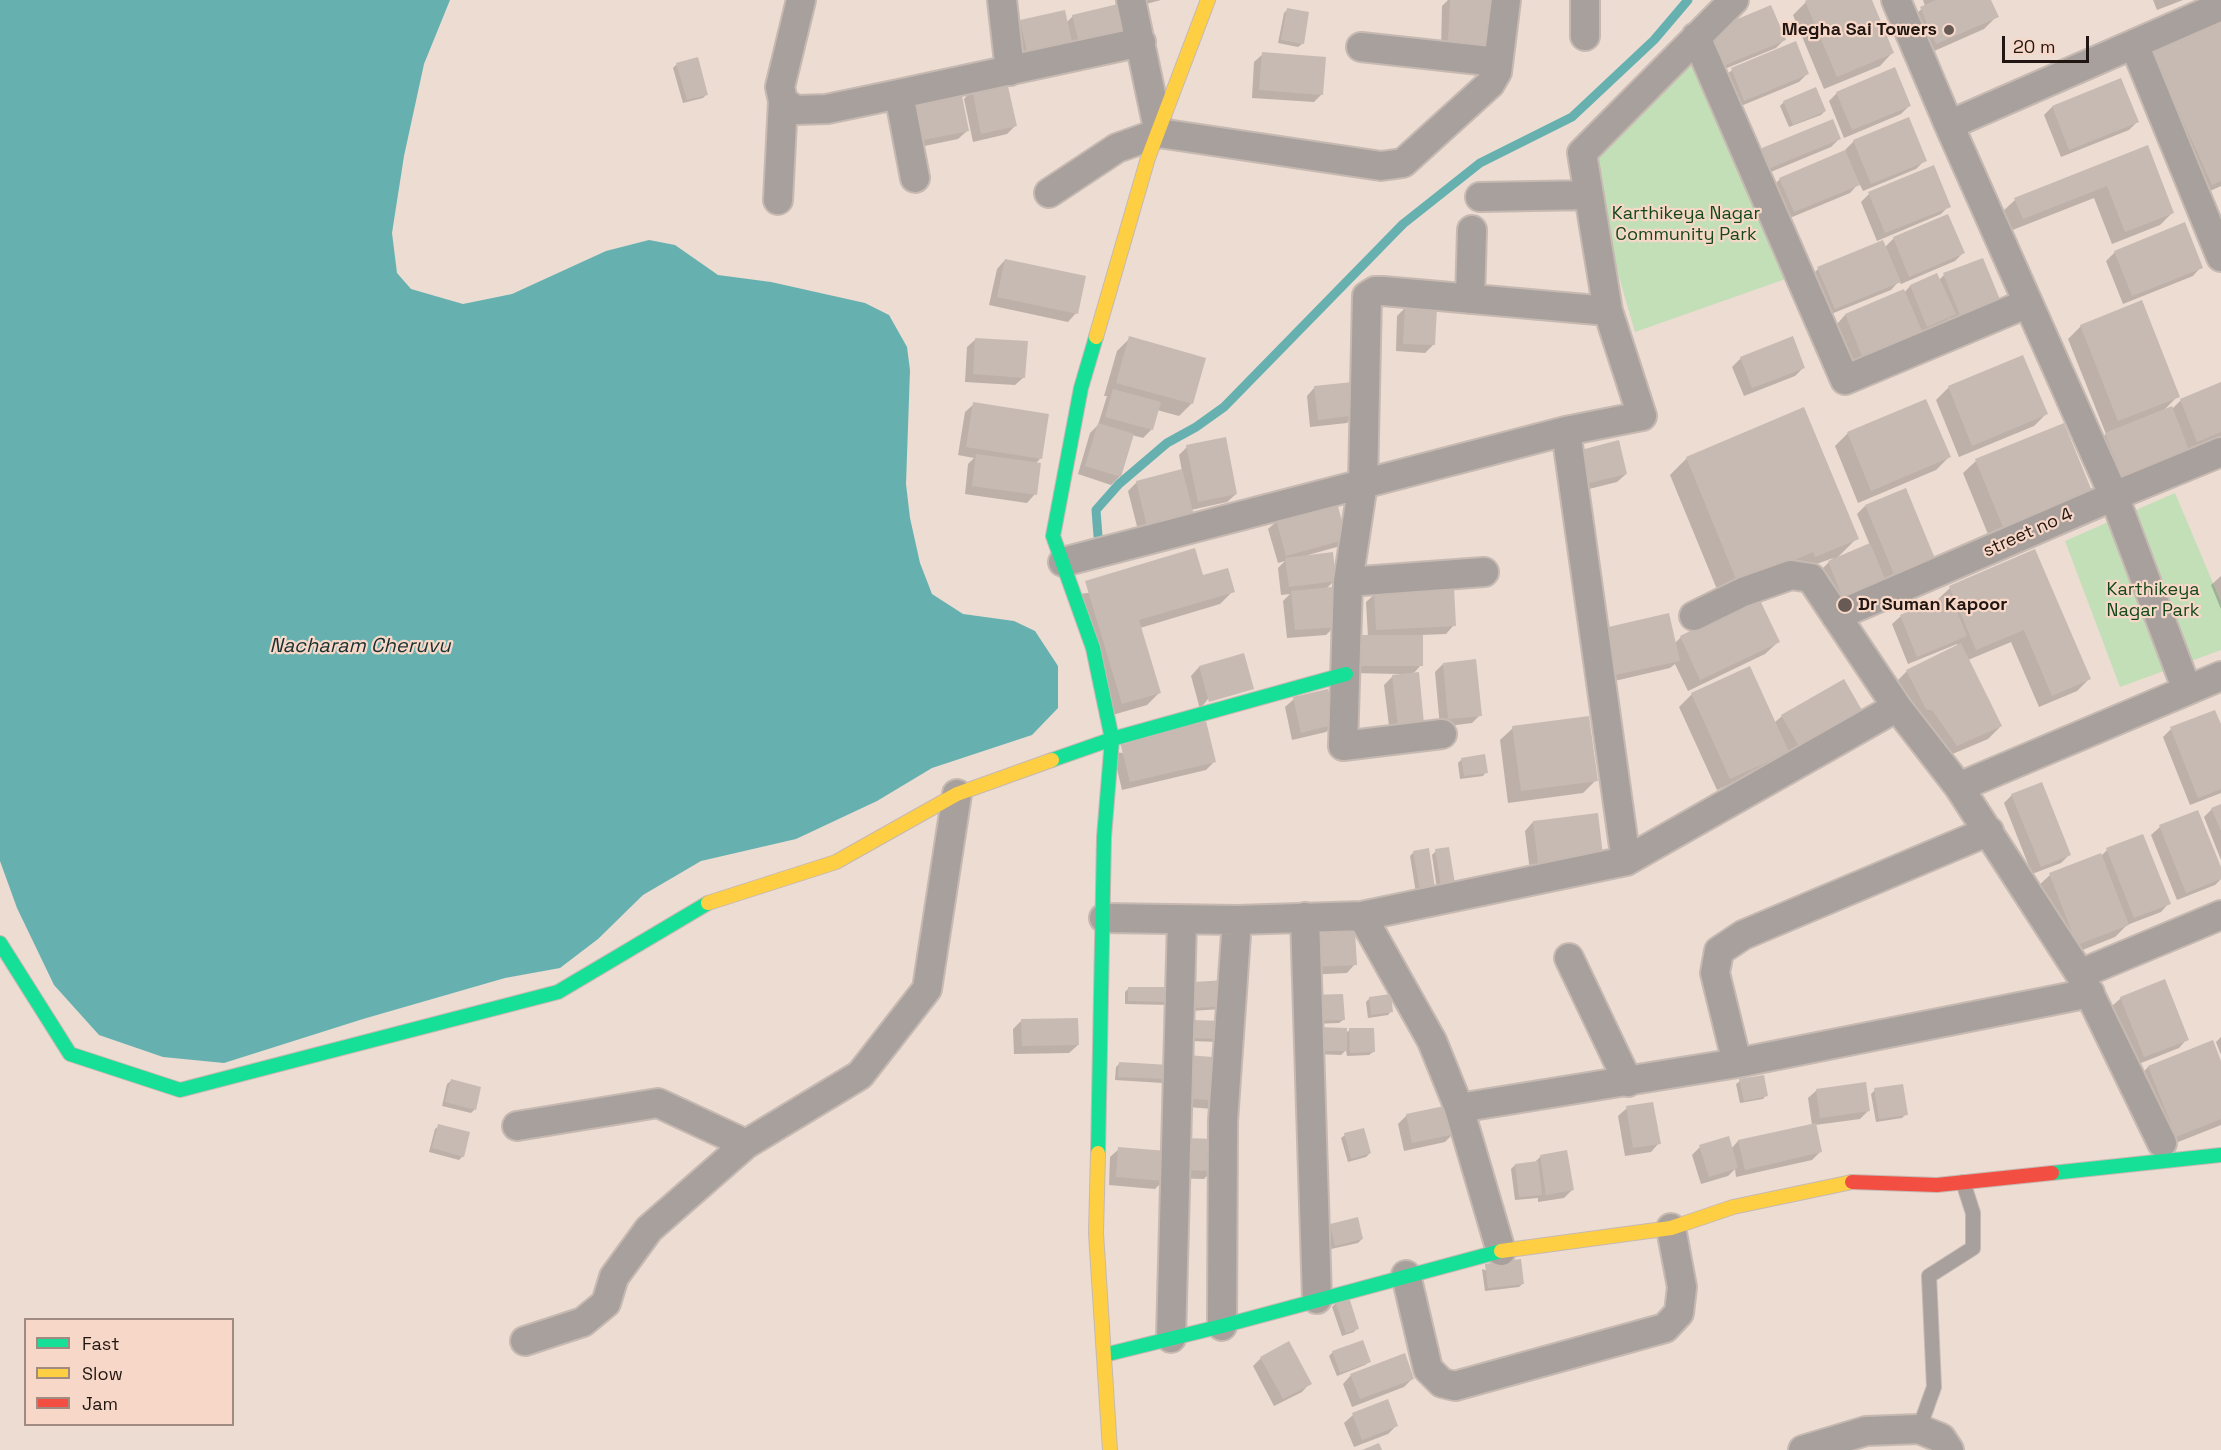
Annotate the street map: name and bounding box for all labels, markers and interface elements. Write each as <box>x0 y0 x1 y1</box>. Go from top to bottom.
place label: Megha Sai Towers <box>1782 19 1937 41</box>
marker: Megha Sai Towers <box>1942 23 1956 37</box>
scale bar <box>2005 24 2092 62</box>
text: 20 m <box>2013 35 2056 58</box>
park label: Karthikeya Nagar Community Park <box>1612 203 1760 246</box>
street label: street no 4 <box>1980 504 2076 562</box>
park label: Karthikeya Nagar Park <box>2106 579 2200 622</box>
place label: Dr Suman Kapoor <box>1858 594 2007 616</box>
marker: Dr Suman Kapoor <box>1836 596 1854 614</box>
water label: Nacharam Cheruvu <box>269 635 451 659</box>
legend <box>24 1318 234 1426</box>
text: Fast <box>82 1332 119 1355</box>
text: Slow <box>82 1362 123 1385</box>
text: Jam <box>82 1392 118 1415</box>

